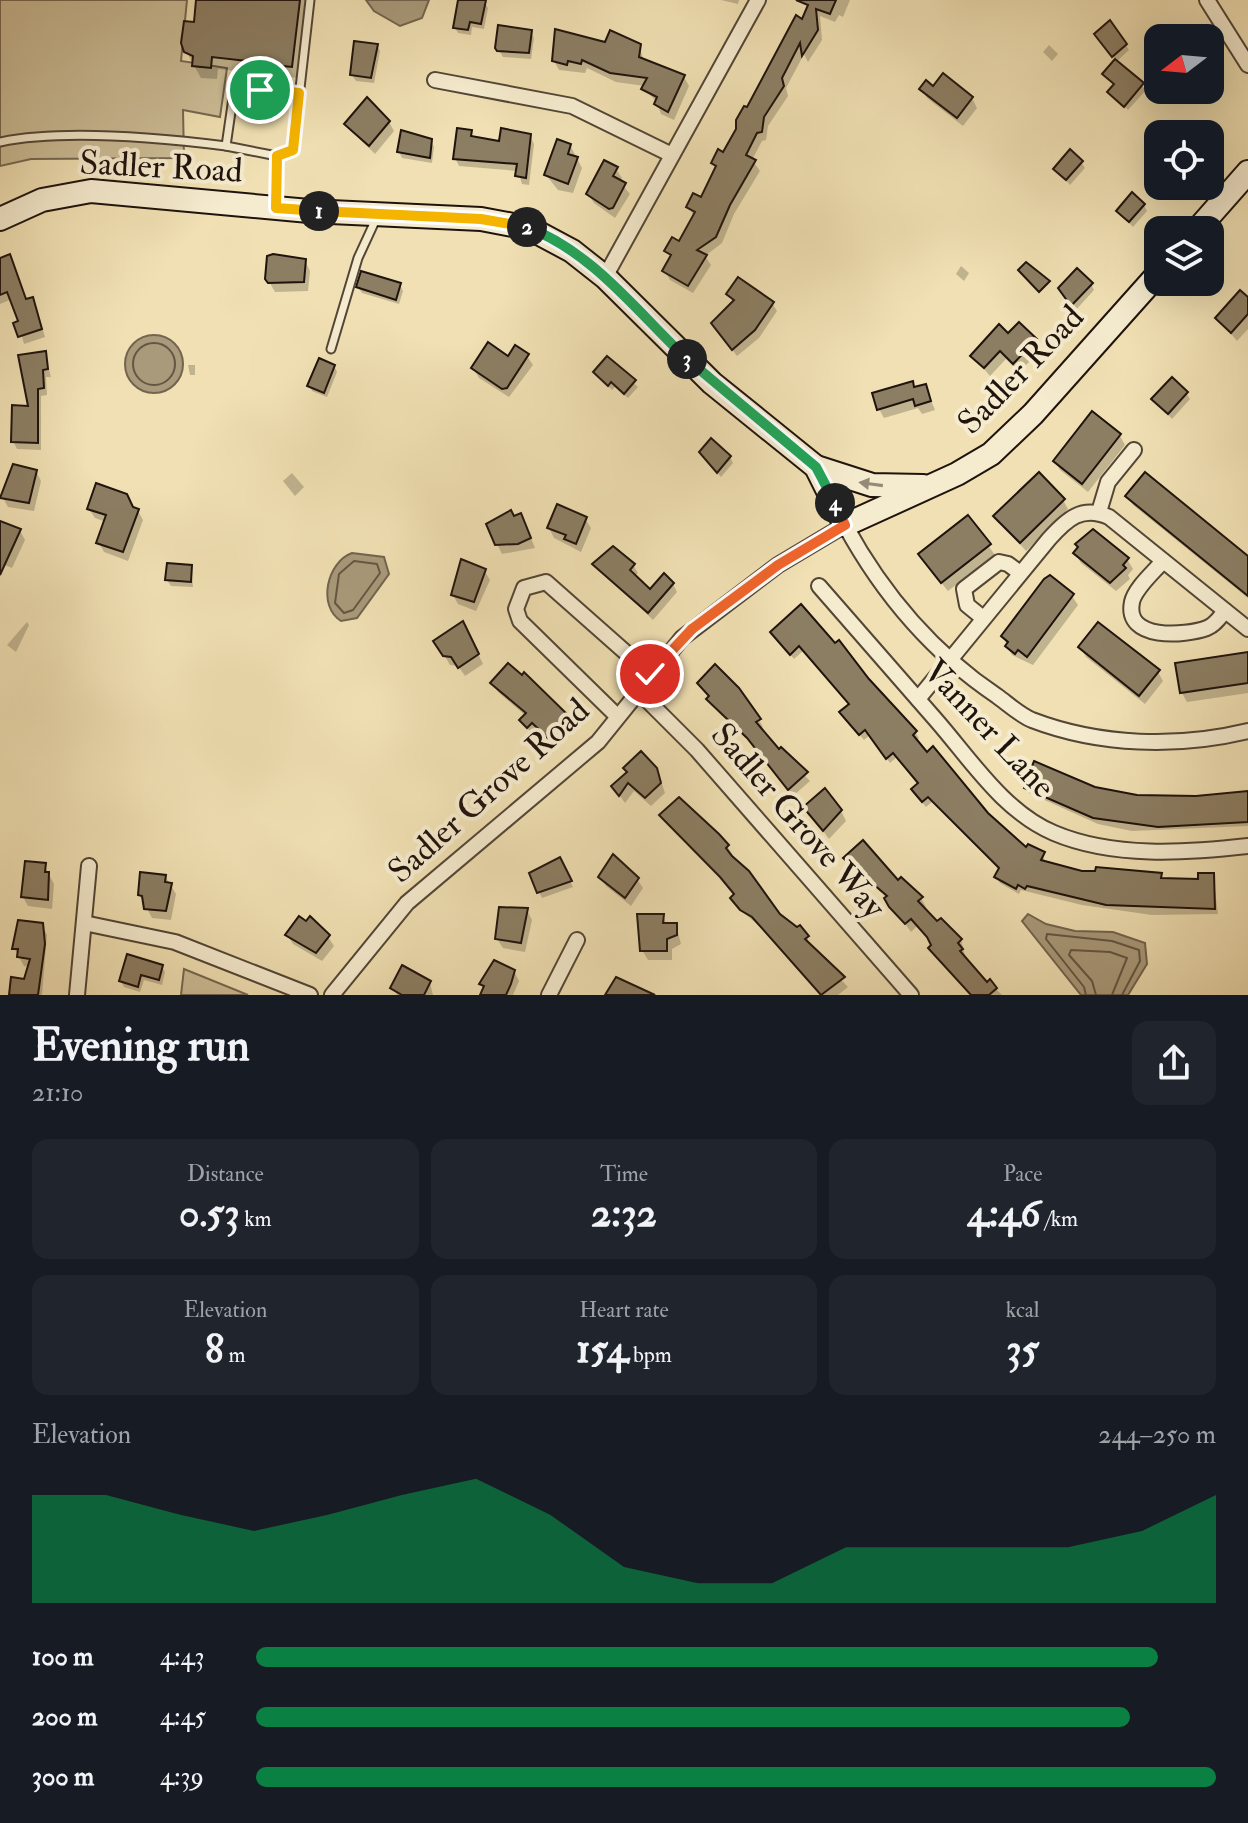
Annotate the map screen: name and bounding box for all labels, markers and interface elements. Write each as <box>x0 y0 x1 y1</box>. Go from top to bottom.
north arrow <box>1144 24 1224 104</box>
map controls <box>1144 24 1224 296</box>
pin <box>226 56 294 124</box>
icon: arrive <box>238 68 282 112</box>
button: locate <box>1144 120 1224 200</box>
street label: Sadler Road <box>78 141 244 193</box>
pin: 1 <box>299 191 339 231</box>
text: 1 <box>315 197 323 225</box>
pin: 2 <box>507 207 547 247</box>
text: 2 <box>521 213 533 241</box>
button: layers <box>1144 216 1224 296</box>
street label: Sadler Road <box>949 296 1093 444</box>
pin: 3 <box>667 339 707 379</box>
text: 3 <box>683 345 691 373</box>
one-way arrow <box>858 477 883 490</box>
pin: 4 <box>815 483 855 523</box>
text: 4 <box>829 489 841 517</box>
pin <box>616 640 684 708</box>
street label: Vanner Lane <box>914 650 1064 808</box>
icon: check <box>628 652 672 696</box>
street label: Sadler Grove Road <box>379 689 599 893</box>
street label: Sadler Grove Way <box>701 714 895 928</box>
text: Evening run <box>32 1019 250 1074</box>
button: share <box>1132 1021 1216 1105</box>
text: 21:10 <box>32 1077 83 1109</box>
text: Distance <box>187 1160 264 1188</box>
text: Time <box>600 1160 648 1188</box>
text: Pace <box>1003 1160 1042 1188</box>
text: 0.53 <box>179 1188 240 1239</box>
text: 2:32 <box>591 1188 657 1239</box>
text: 4:46 <box>967 1188 1040 1239</box>
text: km <box>240 1205 272 1233</box>
text: /km <box>1040 1205 1078 1233</box>
text: Elevation <box>183 1296 267 1324</box>
text: Heart rate <box>579 1296 669 1324</box>
text: kcal <box>1006 1296 1040 1324</box>
text: 8 <box>205 1324 224 1375</box>
text: 154 <box>576 1324 628 1375</box>
text: 35 <box>1006 1324 1039 1375</box>
text: m <box>224 1341 246 1369</box>
text: bpm <box>628 1341 672 1369</box>
text: Elevation <box>32 1419 131 1451</box>
text: 244–250 m <box>1098 1419 1216 1451</box>
text: 100 m <box>32 1641 93 1673</box>
text: 4:43 <box>160 1641 204 1673</box>
text: 200 m <box>32 1701 97 1733</box>
text: 4:45 <box>160 1701 206 1733</box>
text: 300 m <box>32 1761 94 1793</box>
text: 4:39 <box>160 1761 204 1793</box>

